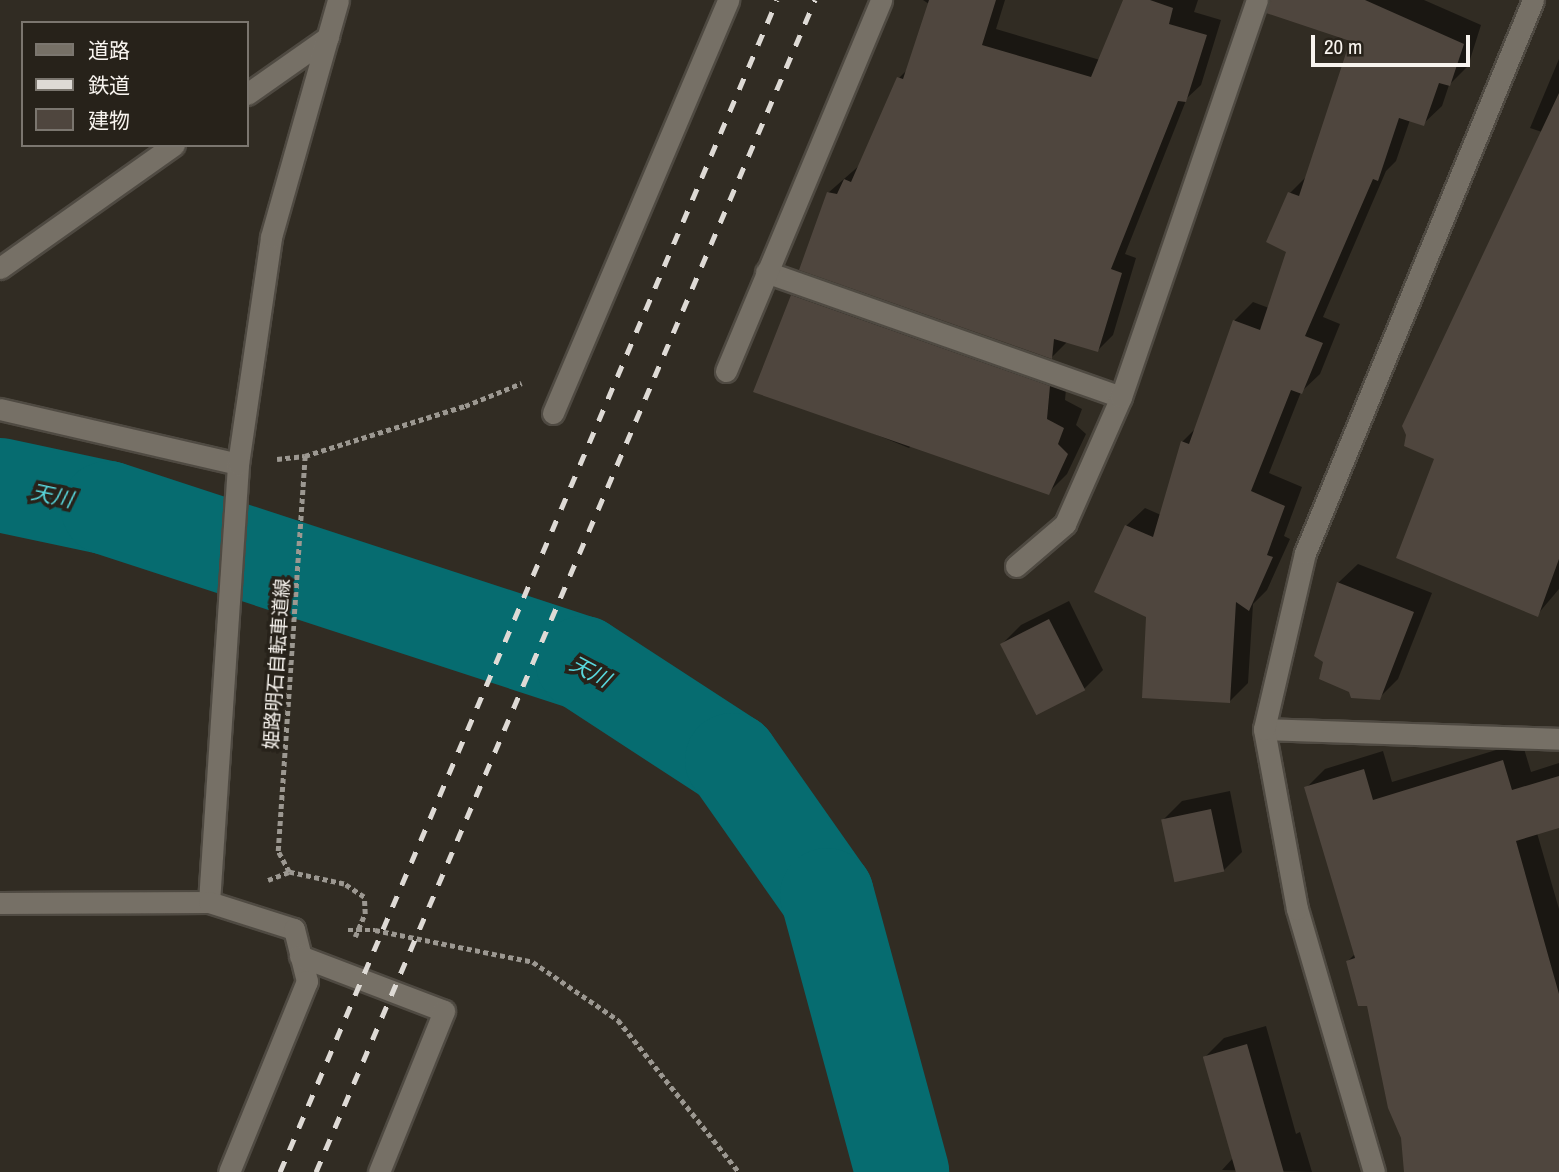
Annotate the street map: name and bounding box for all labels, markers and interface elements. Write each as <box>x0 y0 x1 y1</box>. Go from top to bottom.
legend <box>21 21 248 147</box>
scale bar <box>1314 21 1473 65</box>
text: 20 m <box>1324 32 1362 61</box>
text: 道路 <box>88 36 130 65</box>
text: 鉄道 <box>88 71 130 100</box>
text: 建物 <box>88 106 130 135</box>
water label: 天川 <box>29 479 75 513</box>
street label: 姫路明石自転車道線 <box>260 578 294 750</box>
water label: 天川 <box>566 651 614 693</box>

